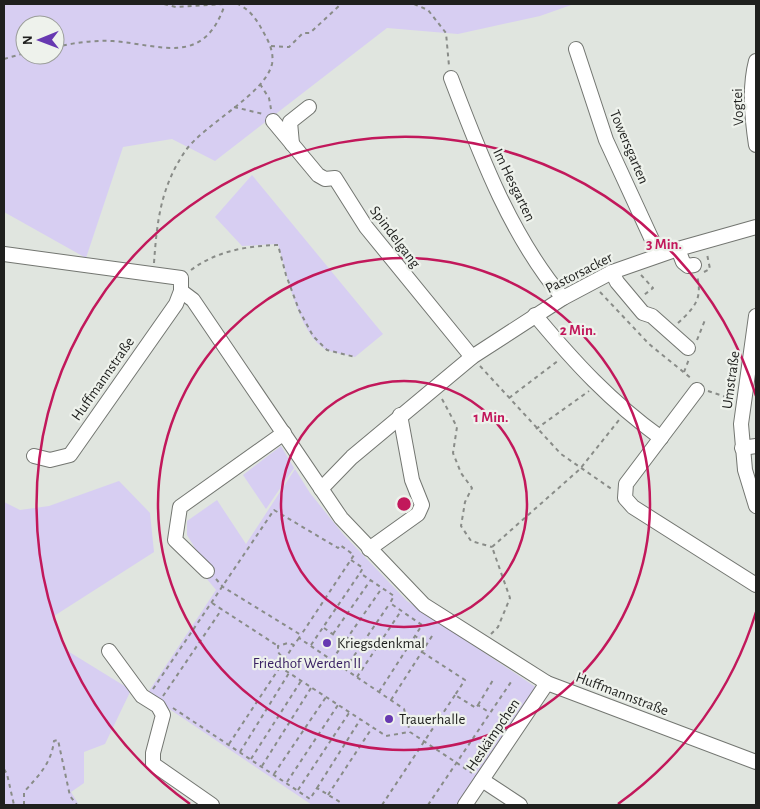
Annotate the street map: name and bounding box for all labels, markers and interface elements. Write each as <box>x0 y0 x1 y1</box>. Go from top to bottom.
north arrow <box>15 15 65 65</box>
text: N <box>21 35 35 45</box>
street label: Vogtei <box>730 88 746 126</box>
street label: Towersgarten <box>607 108 651 186</box>
street label: Im Hesgarten <box>490 146 538 224</box>
street label: Spindelgang <box>367 203 423 271</box>
text: 3 Min. <box>646 237 682 252</box>
street label: Pastorsacker <box>543 250 615 296</box>
text: 2 Min. <box>560 323 596 338</box>
street label: Huffmannstraße <box>69 334 137 423</box>
street label: Umstraße <box>720 350 742 410</box>
text: 1 Min. <box>474 410 508 425</box>
centre of rings <box>395 495 413 513</box>
place label: Kriegsdenkmal <box>337 636 425 651</box>
marker: Kriegsdenkmal <box>321 637 333 649</box>
park label: Friedhof Werden II <box>253 656 361 671</box>
street label: Huffmannstraße <box>574 669 671 719</box>
street label: Heskämpchen <box>463 696 523 774</box>
place label: Trauerhalle <box>399 712 466 727</box>
marker: Trauerhalle <box>383 713 395 725</box>

